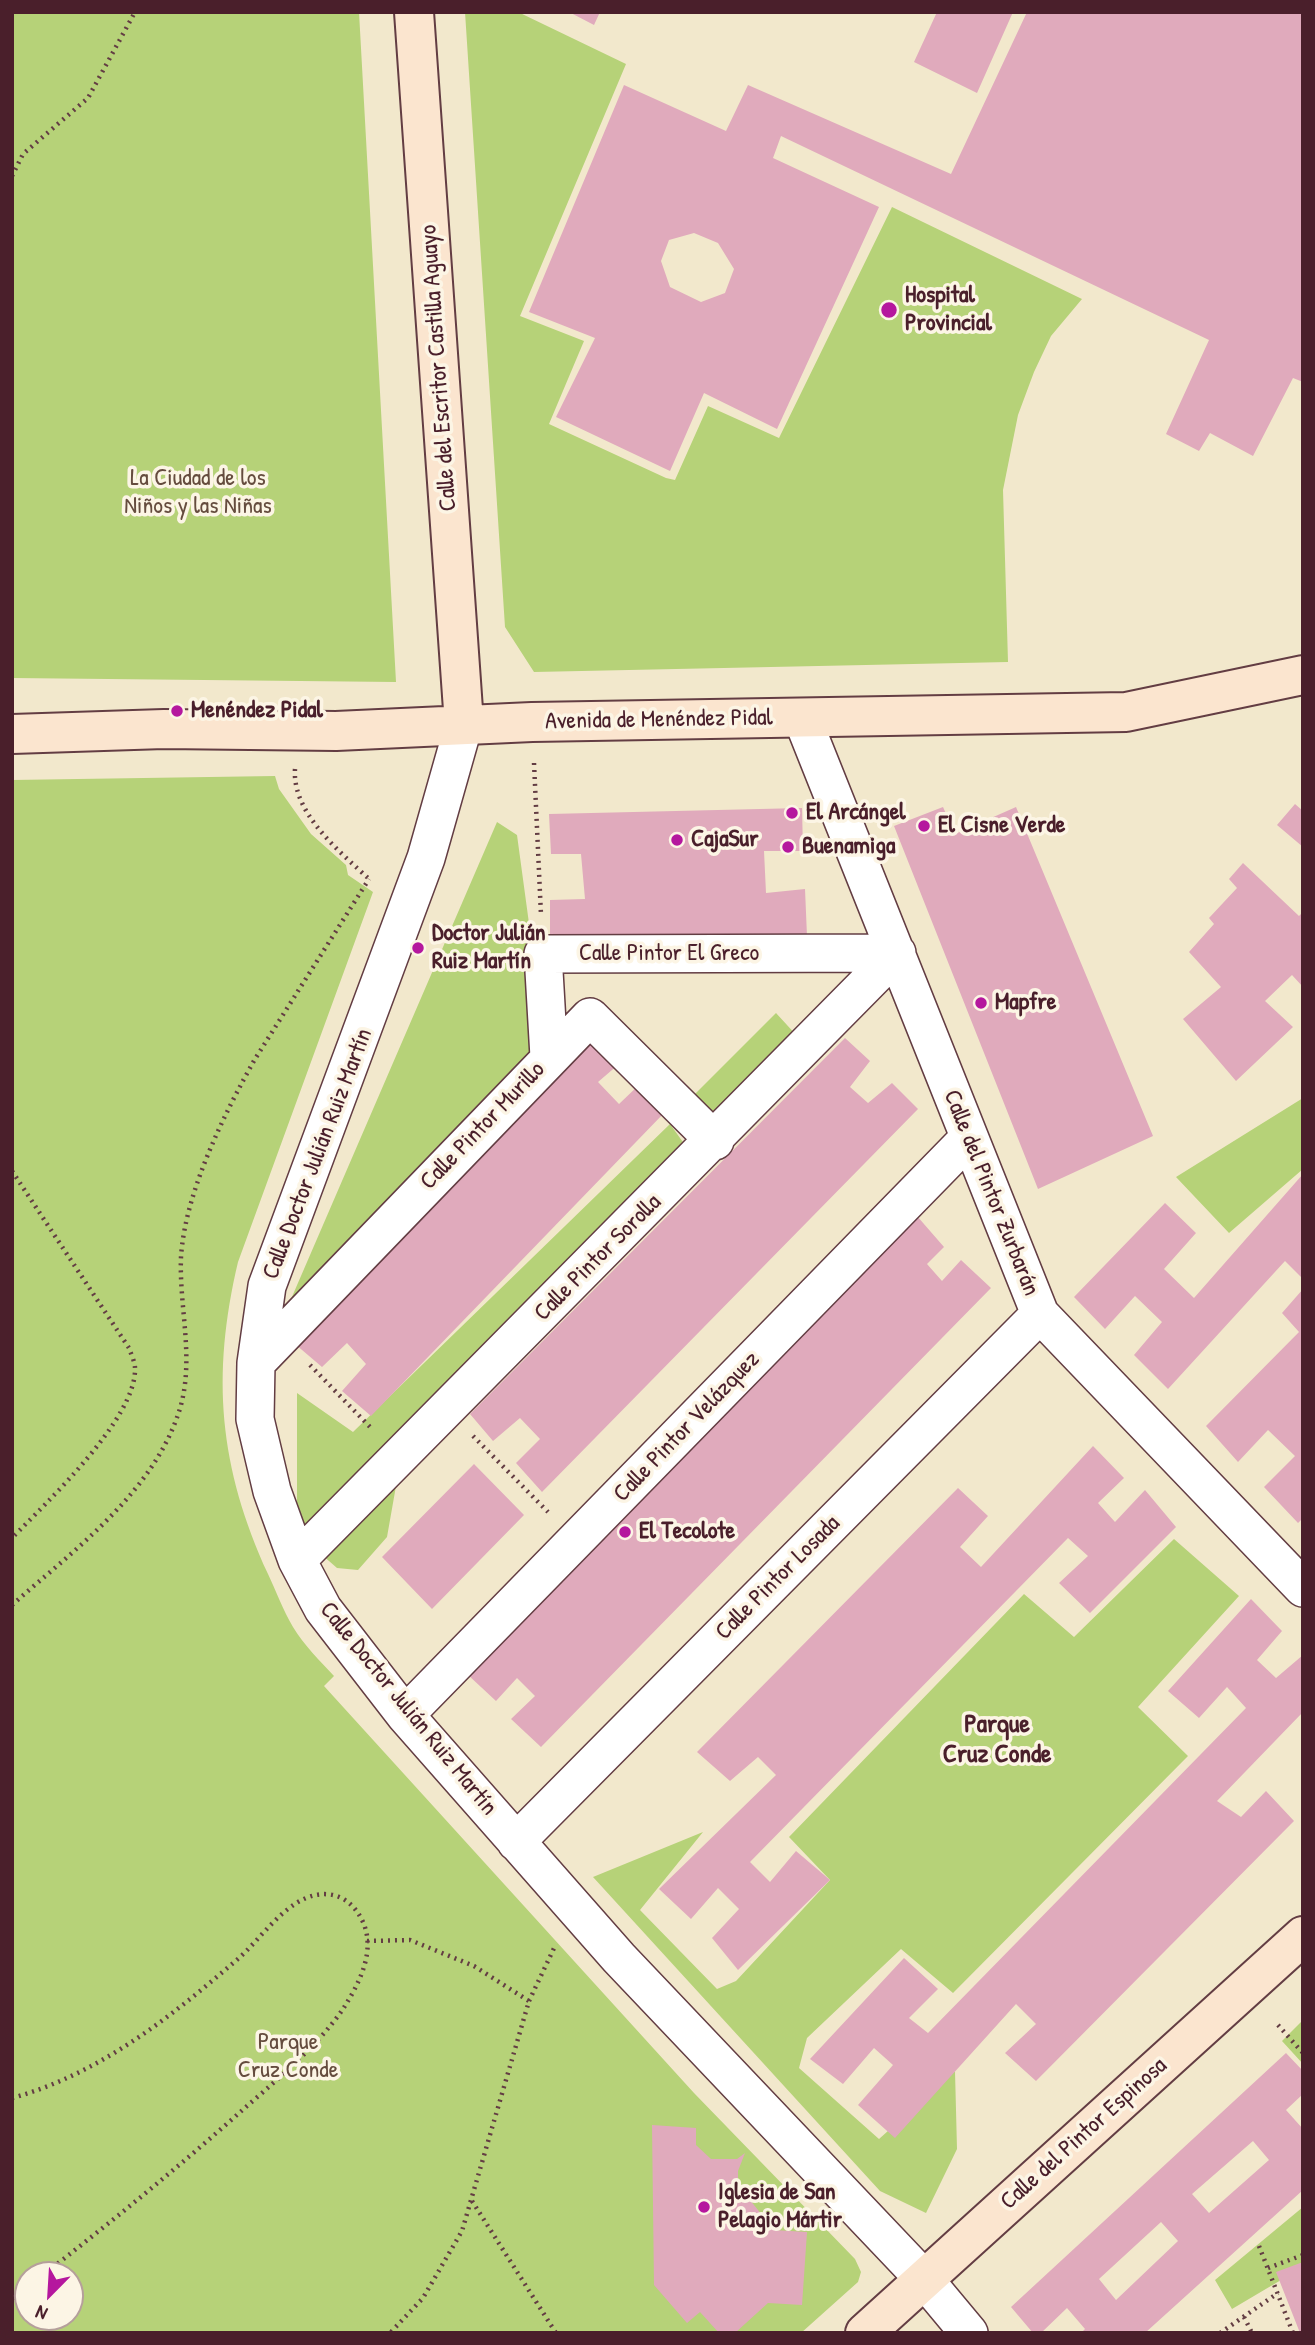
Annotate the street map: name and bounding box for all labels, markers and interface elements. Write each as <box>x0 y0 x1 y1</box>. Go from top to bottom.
street label: Calle del Escritor Castilla Aguayo <box>415 224 463 512</box>
place label: Hospital Provincial <box>905 282 992 338</box>
marker: Hospital Provincial <box>879 300 899 320</box>
park label: La Ciudad de los Niños y las Niñas <box>124 465 272 521</box>
place label: Menéndez Pidal <box>191 697 323 725</box>
marker: Menéndez Pidal <box>169 703 185 719</box>
street label: Avenida de Menéndez Pidal <box>545 704 773 736</box>
place label: El Arcángel <box>806 799 906 827</box>
marker: El Arcángel <box>784 805 800 821</box>
place label: El Cisne Verde <box>938 812 1065 840</box>
marker: El Cisne Verde <box>916 818 932 834</box>
place label: CajaSur <box>691 826 758 854</box>
marker: CajaSur <box>669 832 685 848</box>
place label: Buenamiga <box>802 833 895 861</box>
marker: Buenamiga <box>780 839 796 855</box>
place label: Doctor Julián Ruiz Martín <box>432 920 546 976</box>
marker: Doctor Julián Ruiz Martín <box>410 940 426 956</box>
street label: Calle Pintor El Greco <box>579 940 759 968</box>
place label: Mapfre <box>995 989 1056 1017</box>
marker: Mapfre <box>973 995 989 1011</box>
street label: Calle Doctor Julián Ruiz Martín <box>257 1025 379 1283</box>
street label: Calle Pintor Murillo <box>415 1056 551 1196</box>
street label: Calle del Pintor Zurbarán <box>937 1086 1045 1300</box>
street label: Calle Pintor Sorolla <box>528 1188 668 1328</box>
street label: Calle Pintor Velázquez <box>608 1346 766 1508</box>
street label: Calle Pintor Losada <box>710 1510 846 1646</box>
place label: El Tecolote <box>639 1518 735 1546</box>
marker: El Tecolote <box>617 1524 633 1540</box>
street label: Calle Doctor Julián Ruiz Martín <box>313 1597 503 1821</box>
district label: Parque Cruz Conde <box>943 1709 1051 1770</box>
park label: Parque Cruz Conde <box>238 2029 338 2085</box>
street label: Calle del Pintor Espinosa <box>995 2052 1173 2216</box>
place label: Iglesia de San Pelagio Mártir <box>718 2179 842 2235</box>
marker: Iglesia de San Pelagio Mártir <box>696 2199 712 2215</box>
north arrow <box>14 2261 84 2331</box>
text: N <box>31 2299 51 2327</box>

